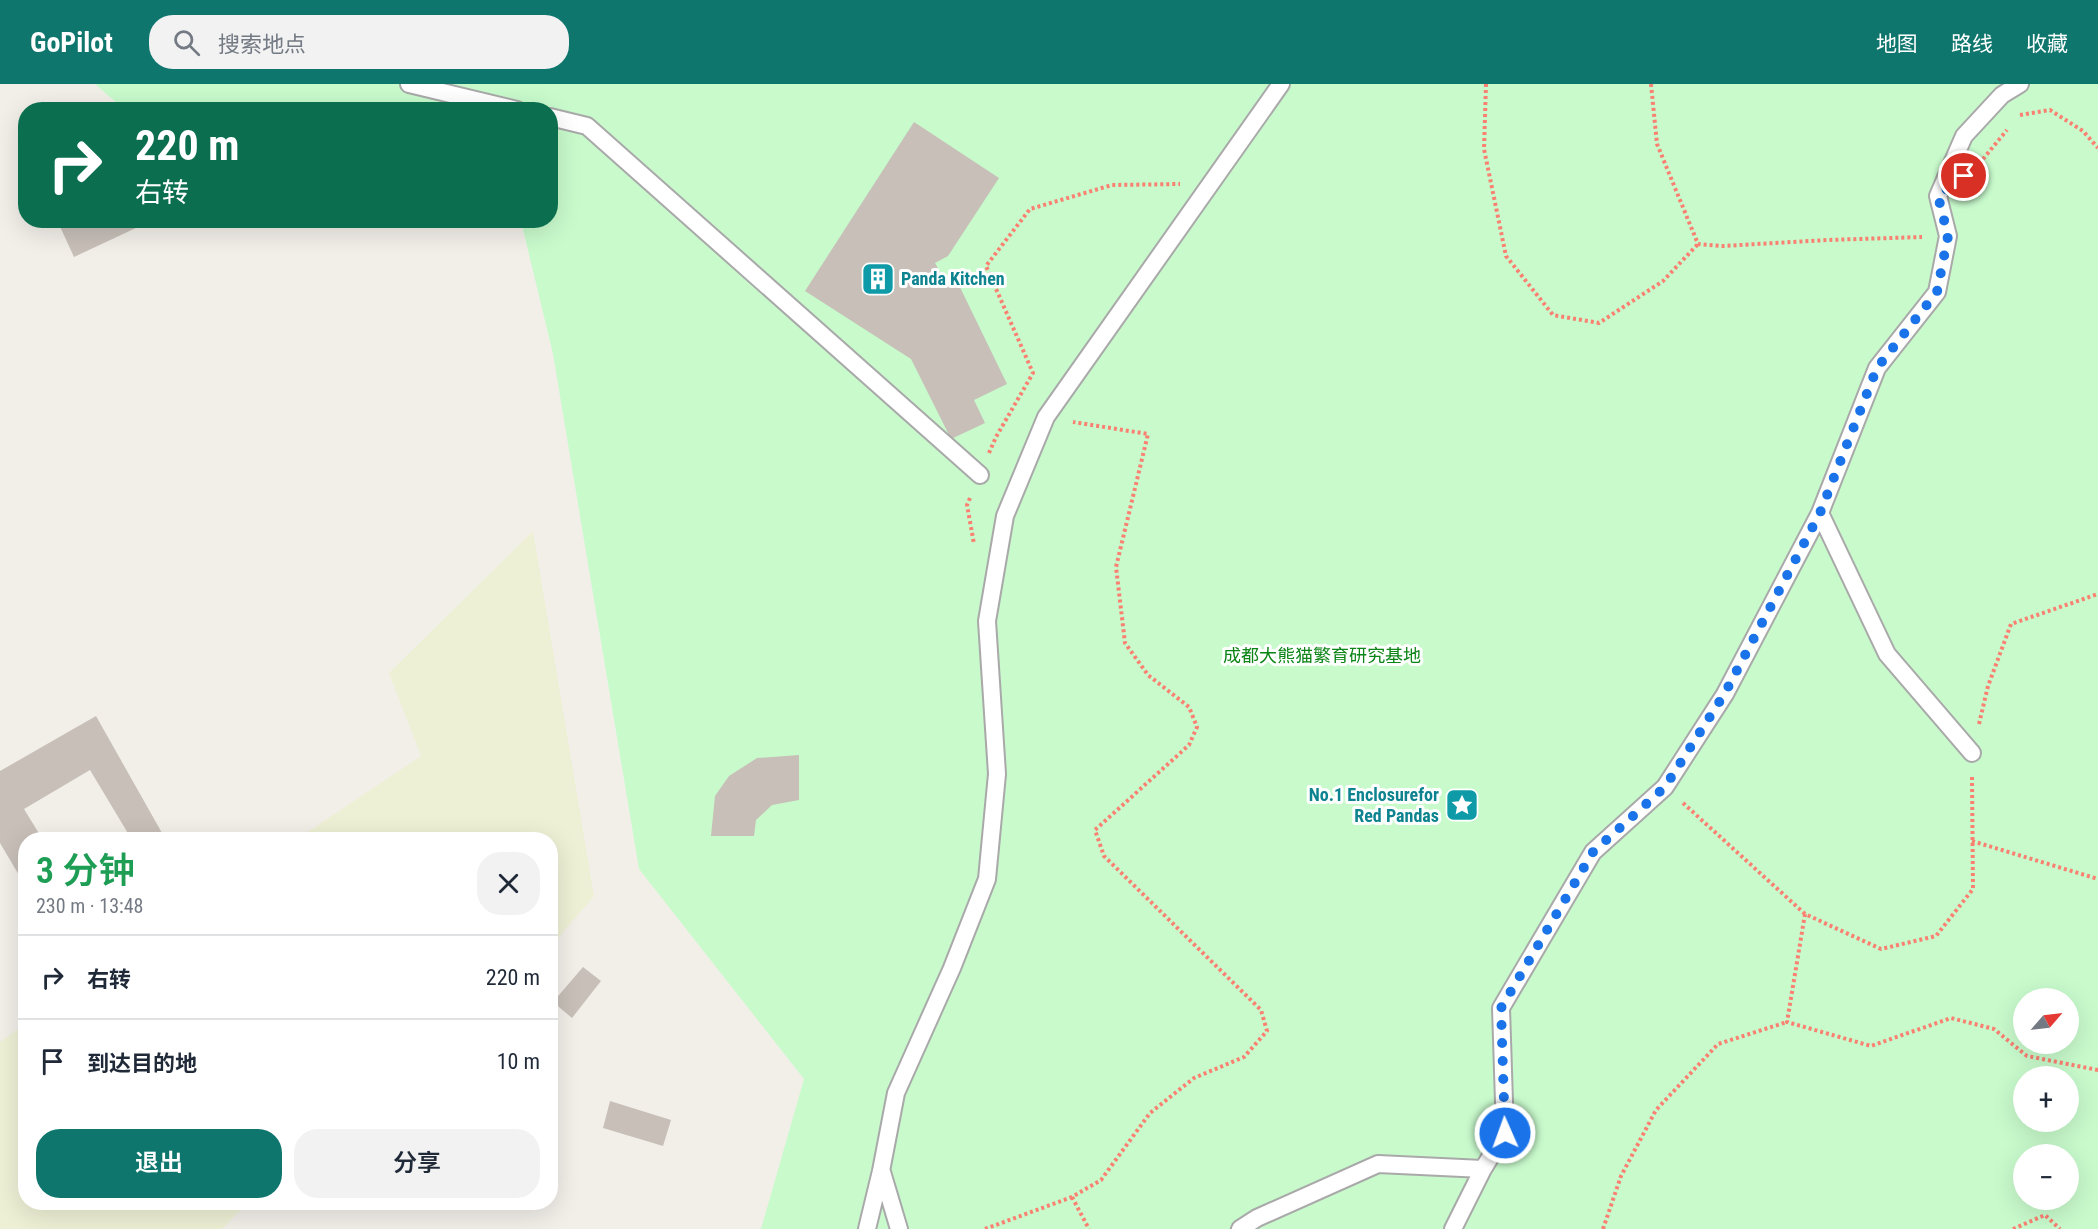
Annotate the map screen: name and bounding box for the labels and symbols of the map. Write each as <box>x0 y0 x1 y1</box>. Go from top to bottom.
pin <box>1938 150 1989 201</box>
building icon: Panda Kitchen <box>860 261 896 297</box>
place label: Panda Kitchen <box>901 268 1005 289</box>
park label: 成都大熊猫繁育研究基地 <box>1223 645 1421 666</box>
place label: No.1 Enclosurefor Red Pandas <box>1309 784 1439 826</box>
place icon: No.1 Enclosurefor Red Pandas <box>1444 787 1480 823</box>
north arrow <box>2013 988 2079 1054</box>
position arrow <box>1473 1101 1537 1165</box>

